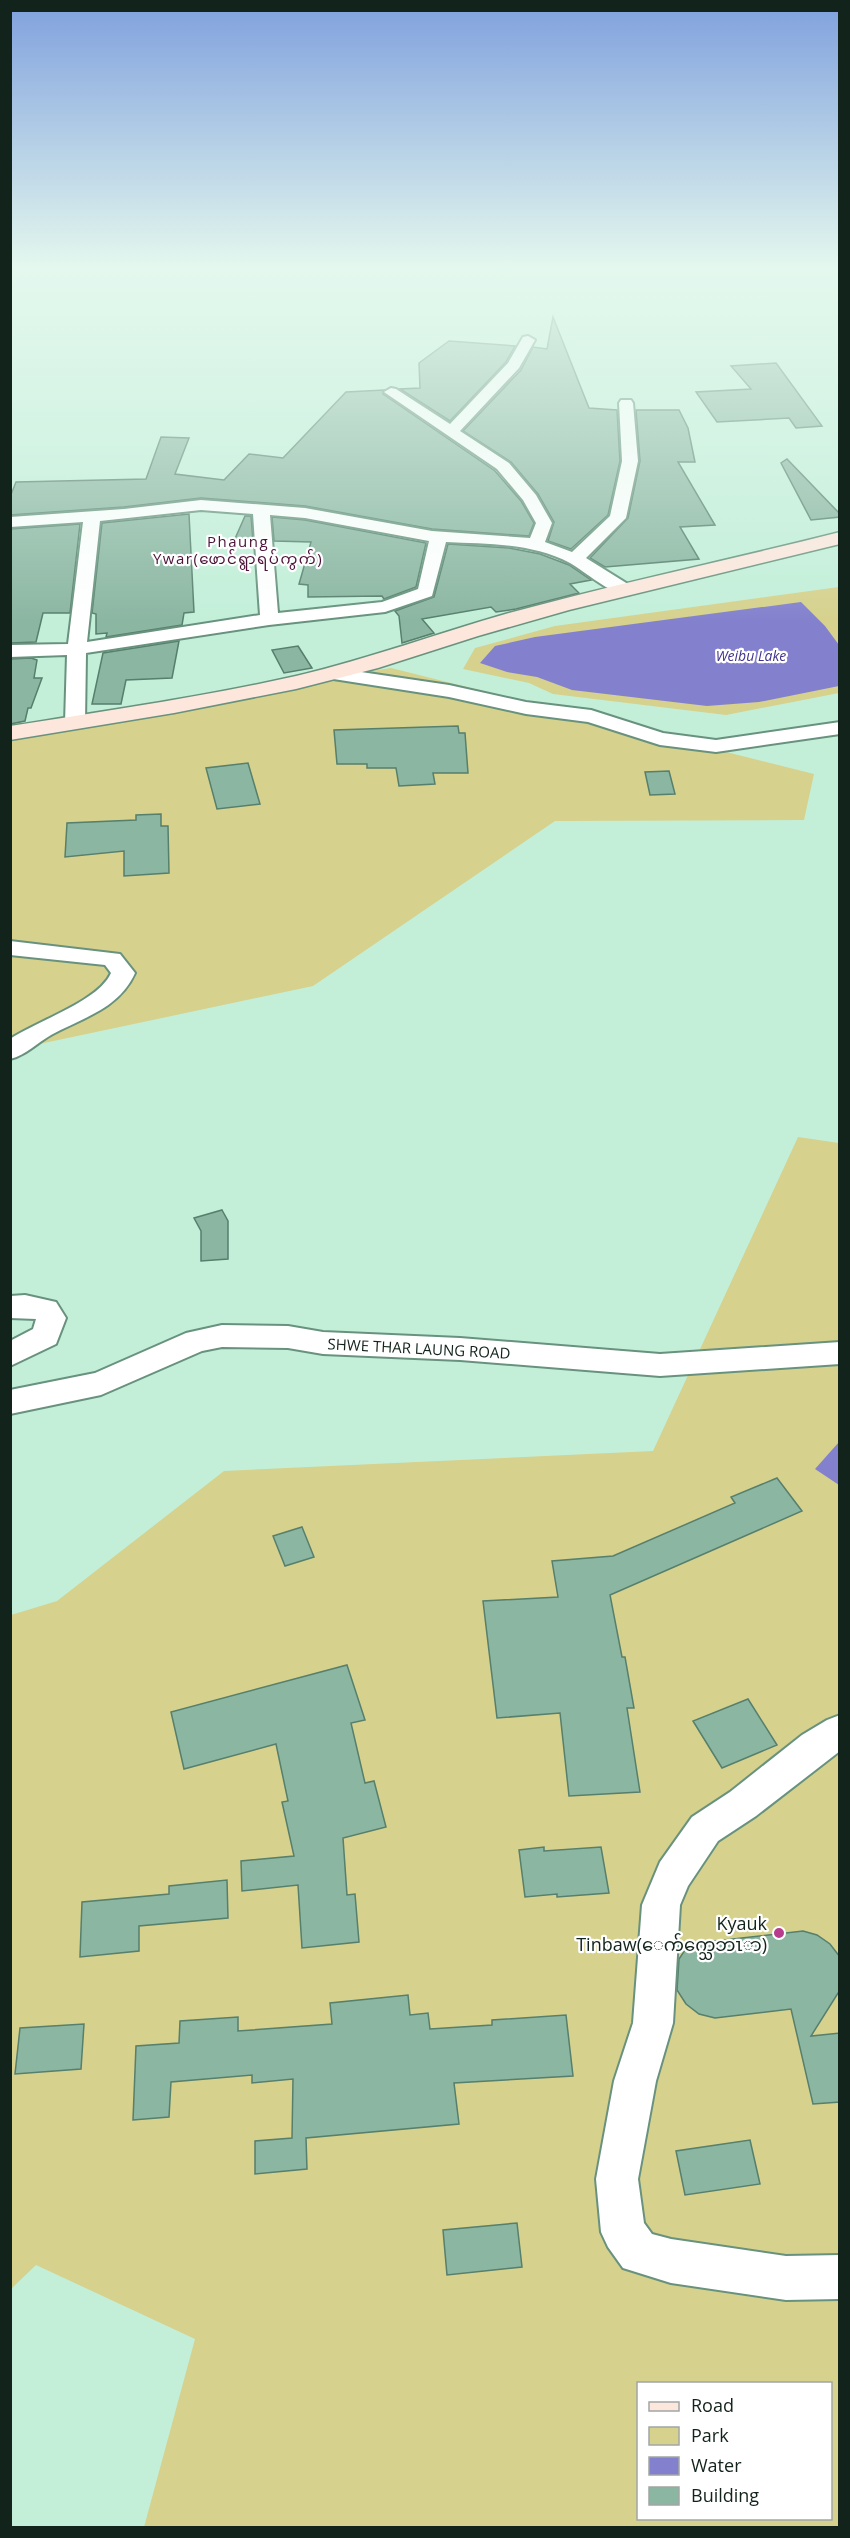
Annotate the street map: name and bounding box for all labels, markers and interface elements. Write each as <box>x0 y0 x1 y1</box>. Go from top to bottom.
district label: Phaung Ywar(ဖောင်ရွာရပ်ကွက်) <box>153 531 323 571</box>
water label: Weibu Lake <box>716 646 786 665</box>
street label: SHWE THAR LAUNG ROAD <box>327 1333 511 1363</box>
place label: Kyauk Tinbaw(ေက်က္သေဘၤာ) <box>576 1911 768 1960</box>
marker: Kyauk Tinbaw(ေက်က္သေဘၤာ) <box>772 1926 786 1940</box>
legend <box>637 2382 832 2520</box>
text: Road <box>691 2393 734 2417</box>
text: Park <box>691 2423 729 2447</box>
text: Water <box>691 2453 742 2477</box>
text: Building <box>691 2483 759 2507</box>

